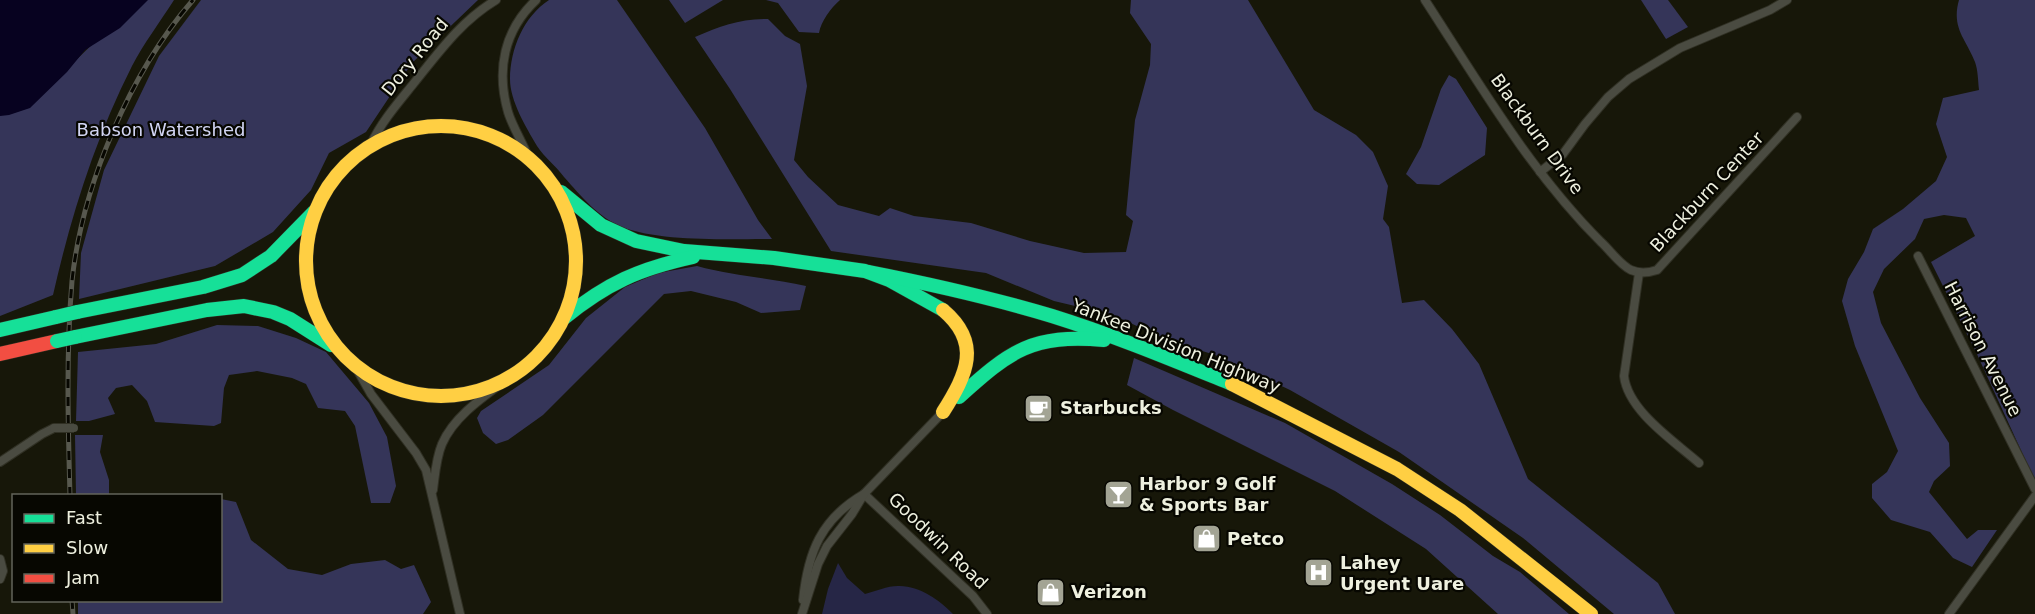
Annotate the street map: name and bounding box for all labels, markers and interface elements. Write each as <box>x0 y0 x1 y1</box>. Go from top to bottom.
street label: Dory Road <box>377 14 452 100</box>
street label: Blackburn Drive <box>1487 69 1588 198</box>
park label: Babson Watershed <box>77 119 245 140</box>
street label: Blackburn Center <box>1646 127 1768 256</box>
street label: Harrison Avenue <box>1940 278 2026 420</box>
street label: Yankee Division Highway <box>1068 294 1284 397</box>
cafe icon: Starbucks <box>1023 392 1055 424</box>
place label: Starbucks <box>1060 397 1162 418</box>
place label: Harbor 9 Golf & Sports Bar <box>1139 473 1276 515</box>
bar icon: Harbor 9 Golf & Sports Bar <box>1102 478 1134 510</box>
street label: Goodwin Road <box>885 488 992 593</box>
legend <box>12 494 222 602</box>
text: Fast <box>66 507 102 528</box>
shop icon: Petco <box>1190 523 1222 555</box>
place label: Petco <box>1227 528 1284 549</box>
text: Slow <box>66 537 108 558</box>
place label: Lahey Urgent Uare <box>1340 552 1464 594</box>
hospital icon: Lahey Urgent Uare <box>1303 557 1335 589</box>
text: Jam <box>65 567 100 588</box>
shop icon: Verizon <box>1034 576 1066 608</box>
place label: Verizon <box>1071 581 1147 602</box>

